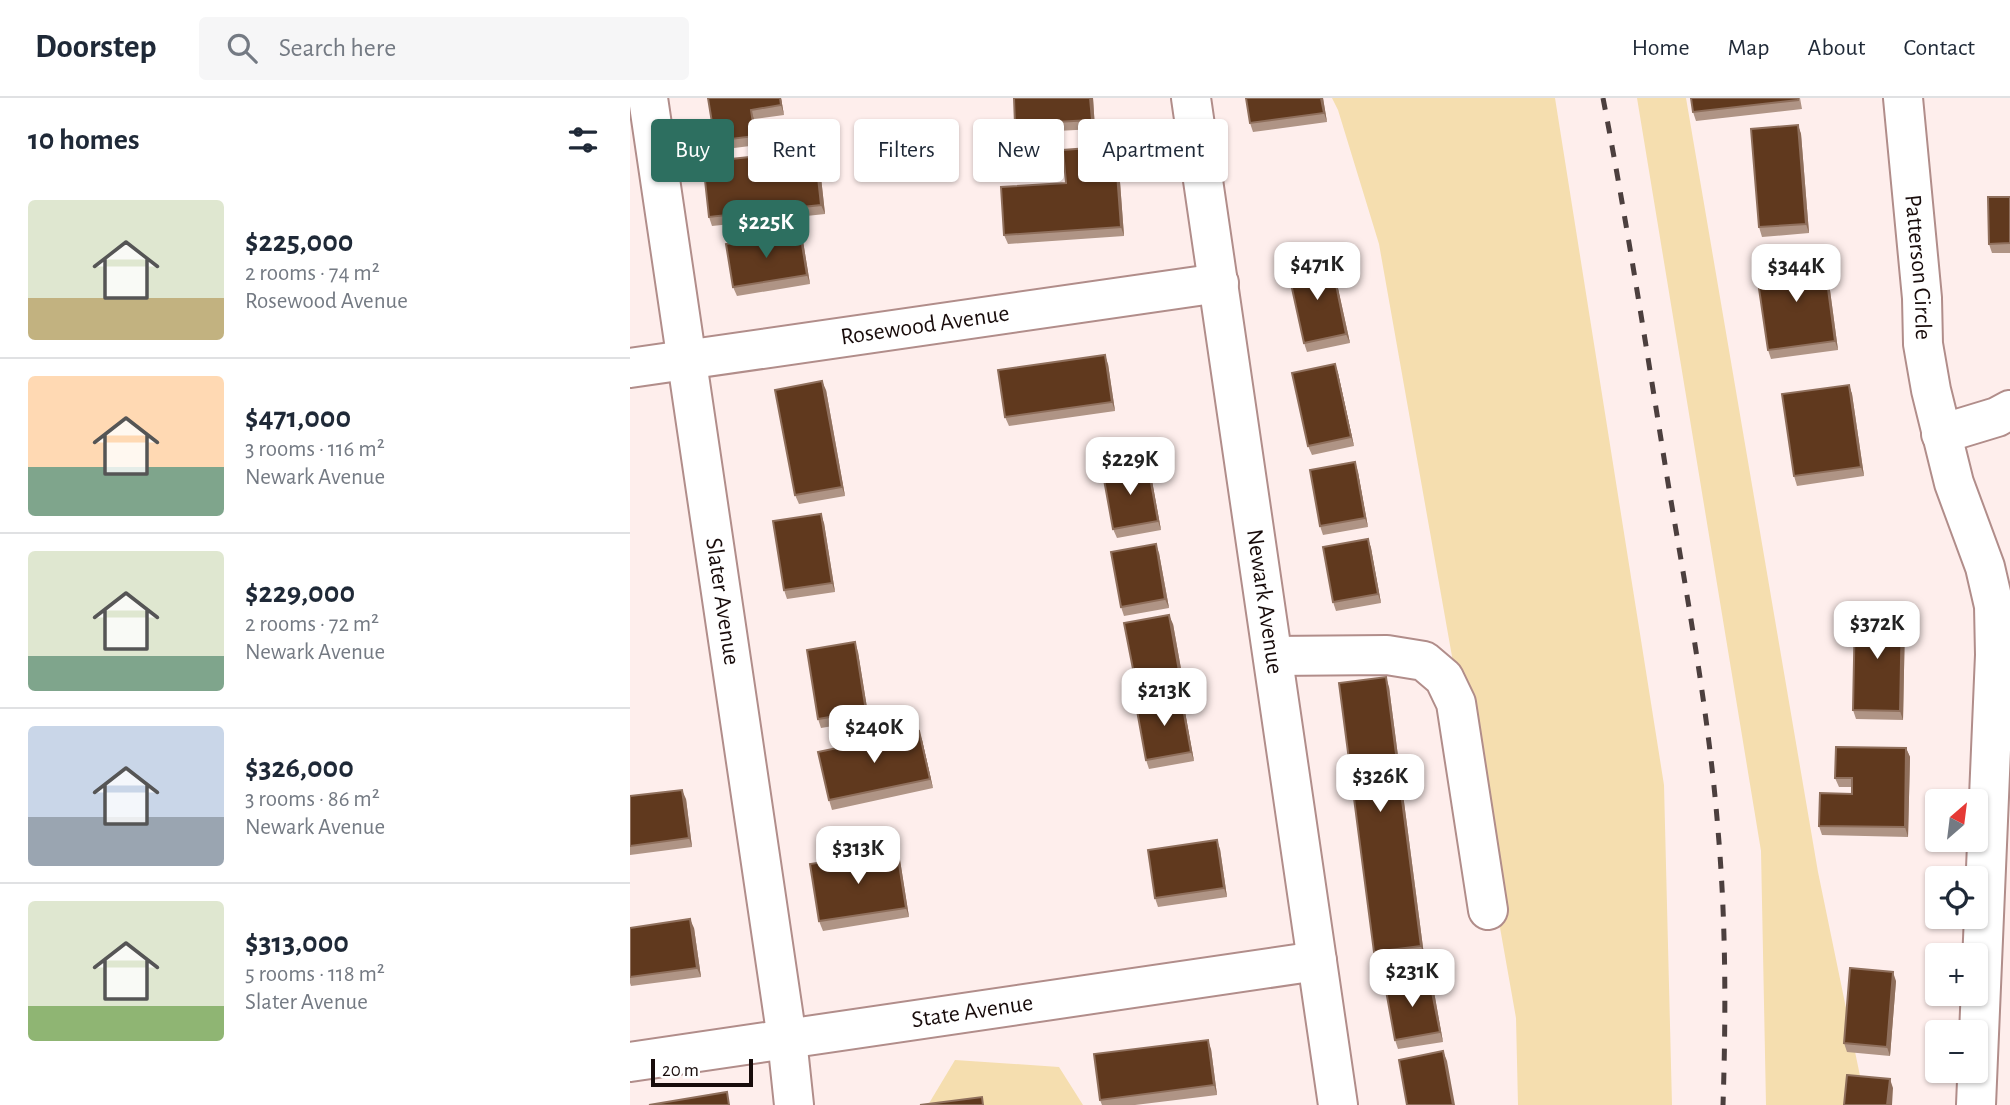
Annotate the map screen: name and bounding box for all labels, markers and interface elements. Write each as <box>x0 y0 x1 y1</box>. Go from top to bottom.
search box <box>199 17 689 80</box>
icon: search <box>223 29 261 67</box>
text: Doorstep <box>35 31 157 64</box>
text: Search here <box>279 35 396 61</box>
text: Home <box>1632 36 1690 60</box>
text: Map <box>1728 36 1770 60</box>
text: About <box>1808 36 1865 60</box>
text: Contact <box>1903 36 1975 60</box>
chip: Buy <box>651 119 734 182</box>
chip: Rent <box>748 119 840 182</box>
chip: Filters <box>854 119 959 182</box>
chip: New <box>973 119 1064 182</box>
chip: Apartment <box>1078 119 1228 182</box>
icon: filters <box>564 121 602 159</box>
text: 10 homes <box>28 125 139 155</box>
street label: Patterson Circle <box>1900 193 1935 340</box>
pin: $225K <box>717 200 815 260</box>
text: $225K <box>738 211 794 234</box>
text: $225,000 <box>245 227 353 257</box>
icon: home <box>84 228 168 312</box>
pin: $471K <box>1268 242 1366 302</box>
pin: $344K <box>1747 244 1845 304</box>
text: $471K <box>1290 253 1344 276</box>
text: $344K <box>1768 255 1824 278</box>
text: 2 rooms · 74 m² <box>245 262 380 285</box>
text: Rosewood Avenue <box>245 290 408 313</box>
street label: Rosewood Avenue <box>839 301 1011 349</box>
text: $471,000 <box>245 403 351 433</box>
icon: home <box>84 404 168 488</box>
text: 3 rooms · 116 m² <box>245 438 385 461</box>
pin: $229K <box>1081 438 1179 497</box>
text: $229K <box>1102 448 1158 471</box>
text: Newark Avenue <box>245 466 385 489</box>
street label: Newark Avenue <box>1242 528 1287 676</box>
street label: Slater Avenue <box>701 536 744 667</box>
text: $229,000 <box>245 578 355 608</box>
icon: home <box>84 579 168 663</box>
pin: $372K <box>1828 602 1926 661</box>
text: $372K <box>1850 612 1904 635</box>
text: 2 rooms · 72 m² <box>245 613 379 636</box>
text: Newark Avenue <box>245 641 385 664</box>
pin: $213K <box>1115 668 1213 728</box>
text: $213K <box>1138 679 1190 702</box>
pin: $240K <box>825 706 923 765</box>
text: $240K <box>845 716 903 739</box>
text: $326,000 <box>245 753 354 783</box>
icon: home <box>84 754 168 838</box>
pin: $326K <box>1331 754 1429 814</box>
text: $326K <box>1352 765 1408 788</box>
text: 3 rooms · 86 m² <box>245 788 380 811</box>
north arrow <box>1925 789 1988 852</box>
map controls <box>1925 789 1988 1083</box>
text: Newark Avenue <box>245 816 385 839</box>
pin: $313K <box>809 826 907 886</box>
text: $313K <box>832 837 884 860</box>
button: locate <box>1925 866 1988 929</box>
text: $313,000 <box>245 928 349 958</box>
icon: home <box>84 929 168 1013</box>
button: + <box>1925 943 1988 1006</box>
pin: $231K <box>1363 950 1461 1009</box>
text: $231K <box>1386 960 1438 983</box>
text: 5 rooms · 118 m² <box>245 963 385 986</box>
text: Slater Avenue <box>245 991 368 1014</box>
street label: State Avenue <box>910 991 1035 1032</box>
button: − <box>1925 1020 1988 1083</box>
scale bar <box>651 1056 752 1088</box>
text: 20 m <box>662 1061 699 1080</box>

